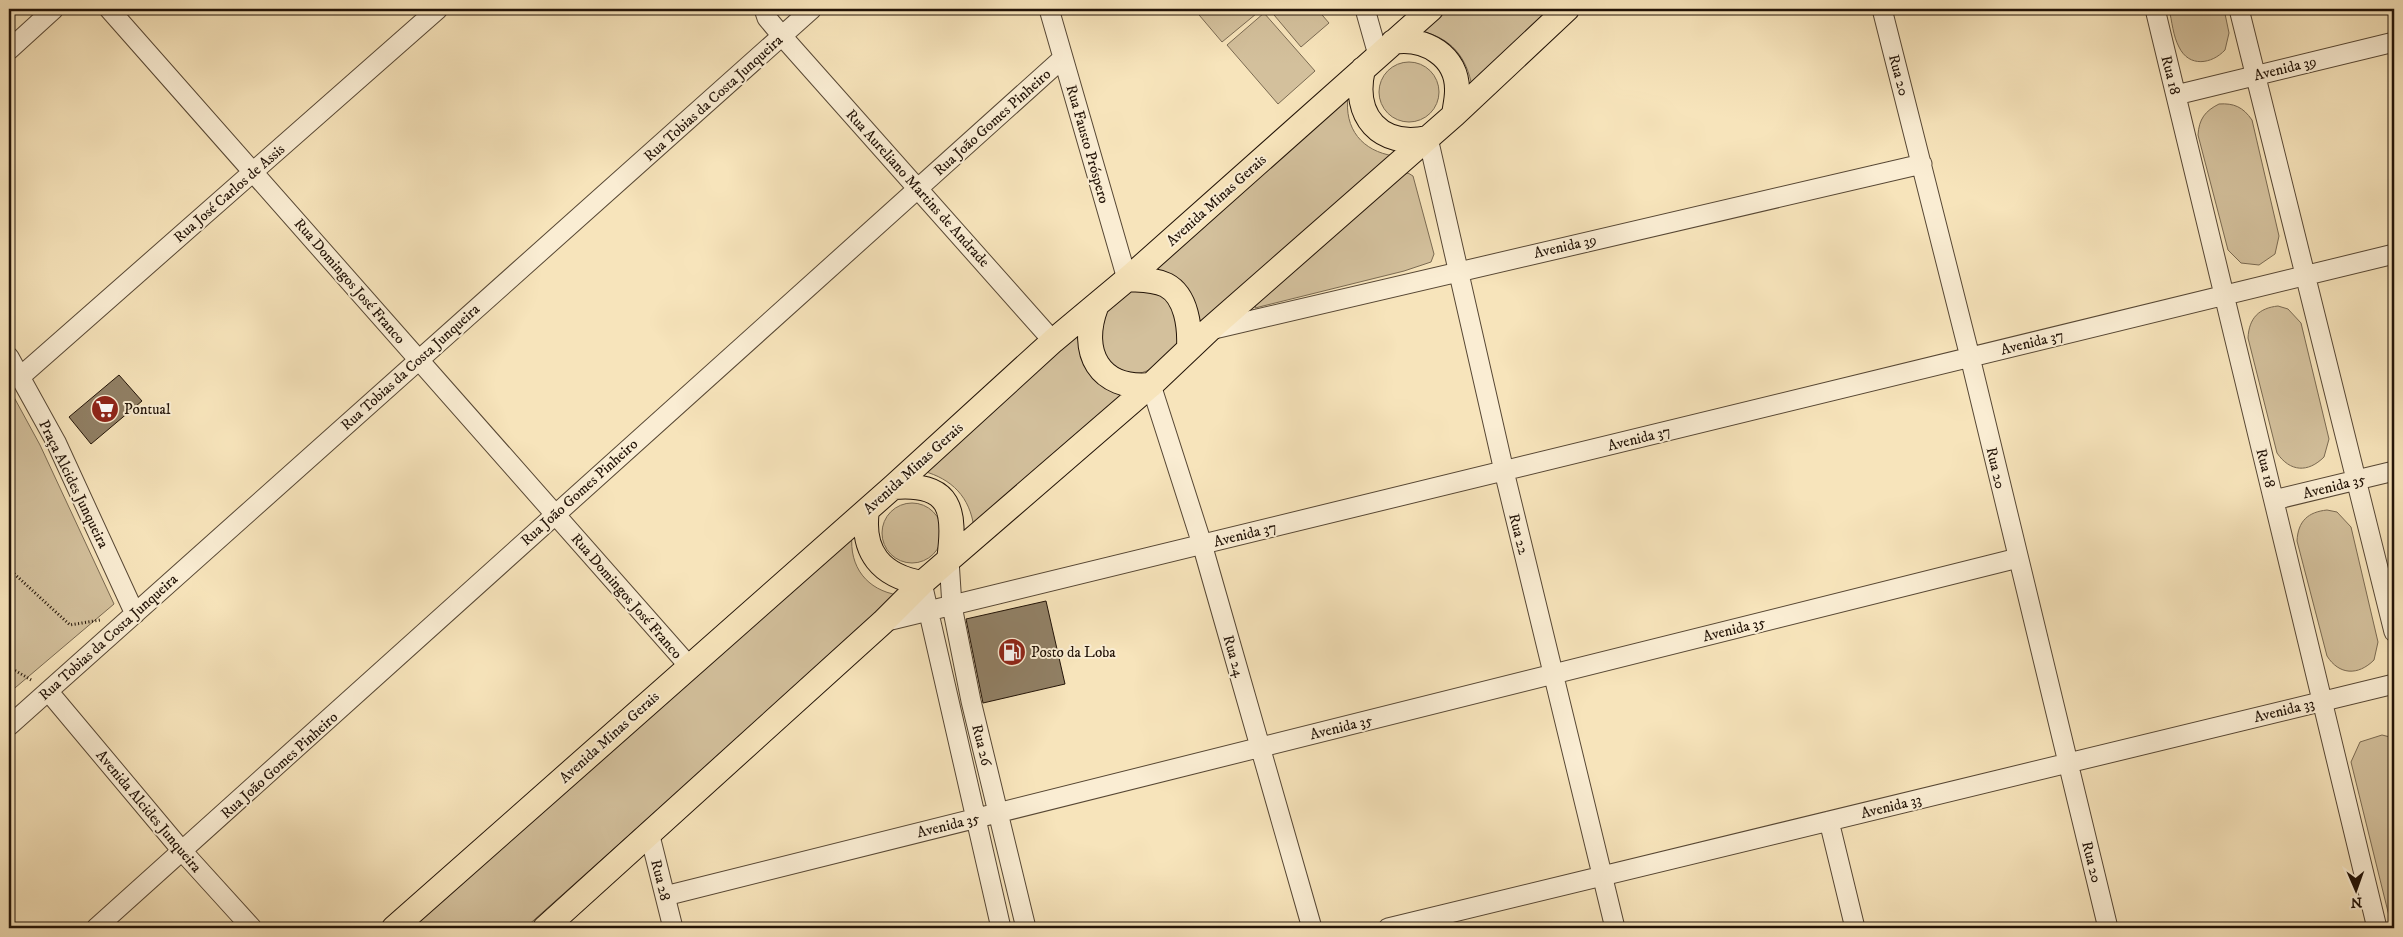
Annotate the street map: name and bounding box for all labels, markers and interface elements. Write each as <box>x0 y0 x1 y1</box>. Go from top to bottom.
street label: Rua Tobias da Costa Junqueira <box>640 30 787 166</box>
street label: Rua 20 <box>1884 52 1913 98</box>
street label: Avenida 39 <box>2252 52 2318 85</box>
street label: Rua 18 <box>2156 54 2185 97</box>
street label: Rua João Gomes Pinheiro <box>930 65 1055 180</box>
street label: Rua Fausto Próspero <box>1061 83 1114 206</box>
street label: Rua Aureliano Martins de Andrade <box>842 105 994 271</box>
street label: Rua José Carlos de Assis <box>170 140 289 247</box>
street label: Avenida Minas Gerais <box>1162 150 1270 250</box>
street label: Rua Domingos José Franco <box>290 215 409 348</box>
street label: Avenida 39 <box>1532 230 1598 263</box>
street label: Rua Tobias da Costa Junqueira <box>337 299 484 435</box>
street label: Avenida 37 <box>1999 325 2066 359</box>
supermarket icon: Pontual <box>90 394 120 424</box>
place label: Pontual <box>124 400 171 419</box>
street label: Praça Alcides Junqueira <box>34 417 113 552</box>
street label: Avenida Minas Gerais <box>859 418 967 518</box>
street label: Avenida 37 <box>1606 421 1673 455</box>
street label: Rua João Gomes Pinheiro <box>517 435 642 550</box>
street label: Rua 20 <box>1982 445 2010 491</box>
street label: Rua 18 <box>2251 447 2280 490</box>
street label: Avenida 35 <box>2301 469 2368 503</box>
street label: Rua 22 <box>1504 512 1533 557</box>
street label: Avenida 37 <box>1212 517 1279 551</box>
street label: Rua Domingos José Franco <box>567 530 686 663</box>
street label: Rua Tobias da Costa Junqueira <box>35 569 182 705</box>
street label: Avenida 35 <box>1701 612 1768 646</box>
street label: Rua 24 <box>1218 633 1249 680</box>
fuel station icon: Posto da Loba <box>997 637 1027 667</box>
place label: Posto da Loba <box>1031 643 1116 662</box>
street label: Avenida Minas Gerais <box>555 687 663 787</box>
street label: Avenida 33 <box>2252 694 2316 727</box>
street label: Rua João Gomes Pinheiro <box>217 708 342 823</box>
street label: Avenida 35 <box>1308 710 1375 744</box>
street label: Rua 26 <box>967 722 996 769</box>
street label: Avenida Alcides Junqueira <box>92 746 206 877</box>
street label: Avenida 33 <box>1859 790 1923 823</box>
street label: Avenida 35 <box>915 808 982 842</box>
street label: Rua 20 <box>2077 839 2106 885</box>
street label: Rua 28 <box>646 858 675 903</box>
north arrow <box>2330 864 2380 914</box>
text: N <box>2350 893 2362 911</box>

